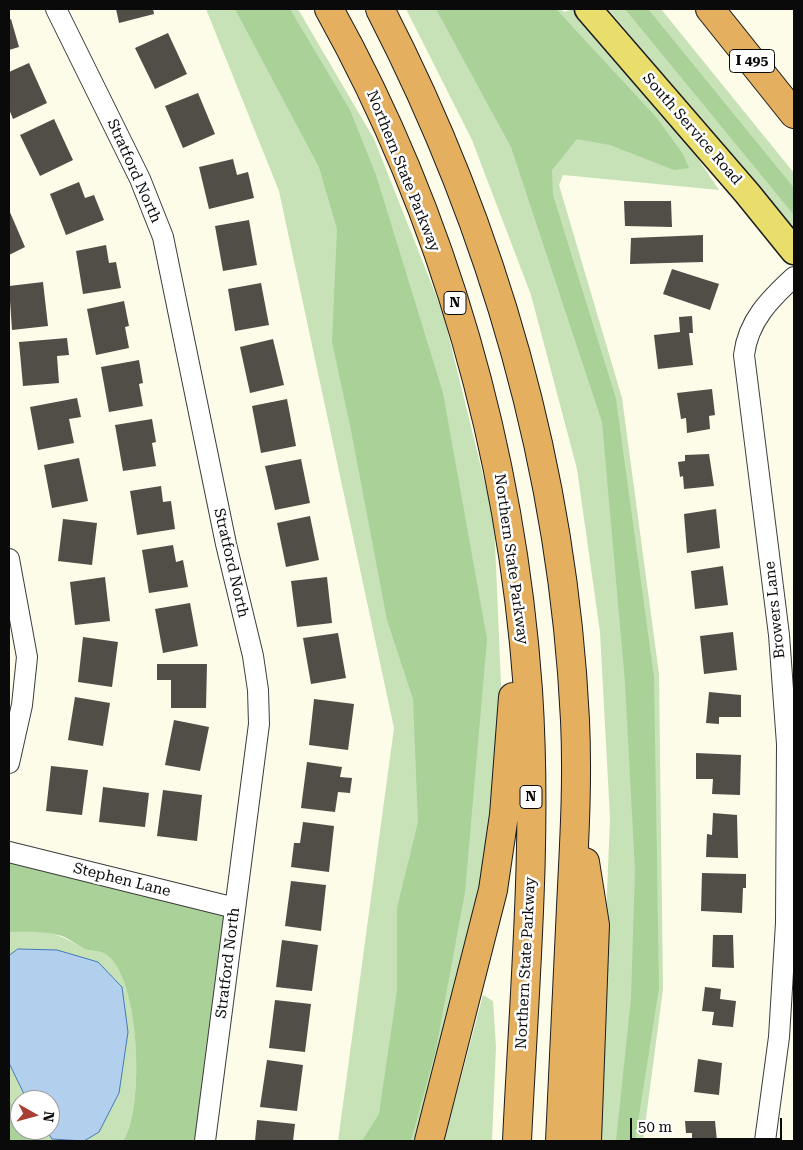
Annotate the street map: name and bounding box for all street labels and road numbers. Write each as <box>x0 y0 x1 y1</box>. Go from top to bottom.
road number: I 495 <box>730 49 774 72</box>
street label: South Service Road <box>639 69 745 189</box>
street label: Northern State Parkway <box>362 88 444 254</box>
street label: Stratford North <box>103 116 165 226</box>
road number: N <box>444 292 466 314</box>
street label: Northern State Parkway <box>490 472 532 646</box>
street label: Stratford North <box>210 507 252 619</box>
street label: Browers Lane <box>761 560 789 660</box>
road number: N <box>520 786 542 809</box>
street label: Stephen Lane <box>71 859 173 901</box>
street label: Northern State Parkway <box>512 876 540 1050</box>
street label: Stratford North <box>212 907 244 1019</box>

